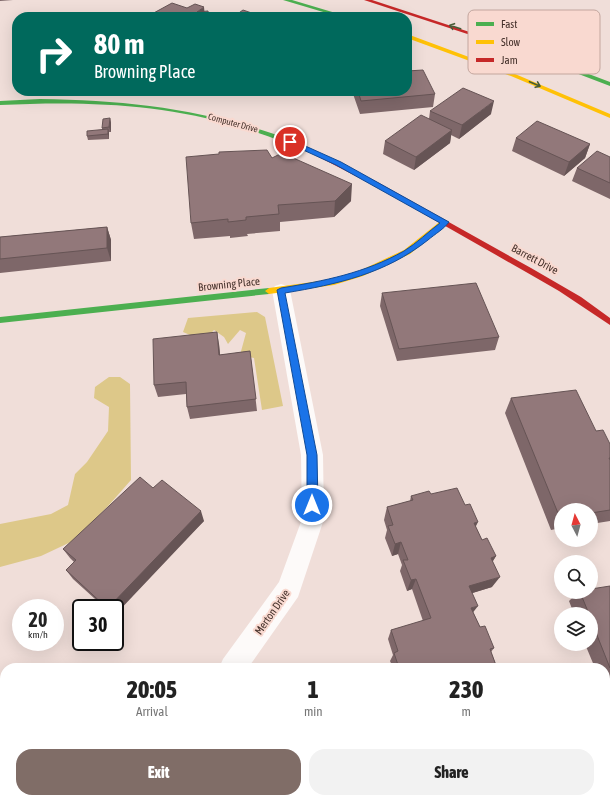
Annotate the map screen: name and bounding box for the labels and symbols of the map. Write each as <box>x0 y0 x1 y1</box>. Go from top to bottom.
legend <box>468 10 600 74</box>
text: Fast <box>501 18 517 30</box>
one-way arrow <box>450 23 462 31</box>
text: Slow <box>501 36 520 48</box>
text: Jam <box>501 54 518 66</box>
one-way arrow <box>529 81 541 88</box>
street label: Computer Drive <box>207 112 259 134</box>
pin <box>273 125 307 159</box>
street label: Barrett Drive <box>510 242 560 276</box>
street label: Browning Place <box>198 275 260 293</box>
position arrow <box>291 484 333 526</box>
north arrow <box>554 503 598 547</box>
street label: Merton Drive <box>252 587 292 637</box>
speed limit sign: 30 <box>72 599 124 651</box>

